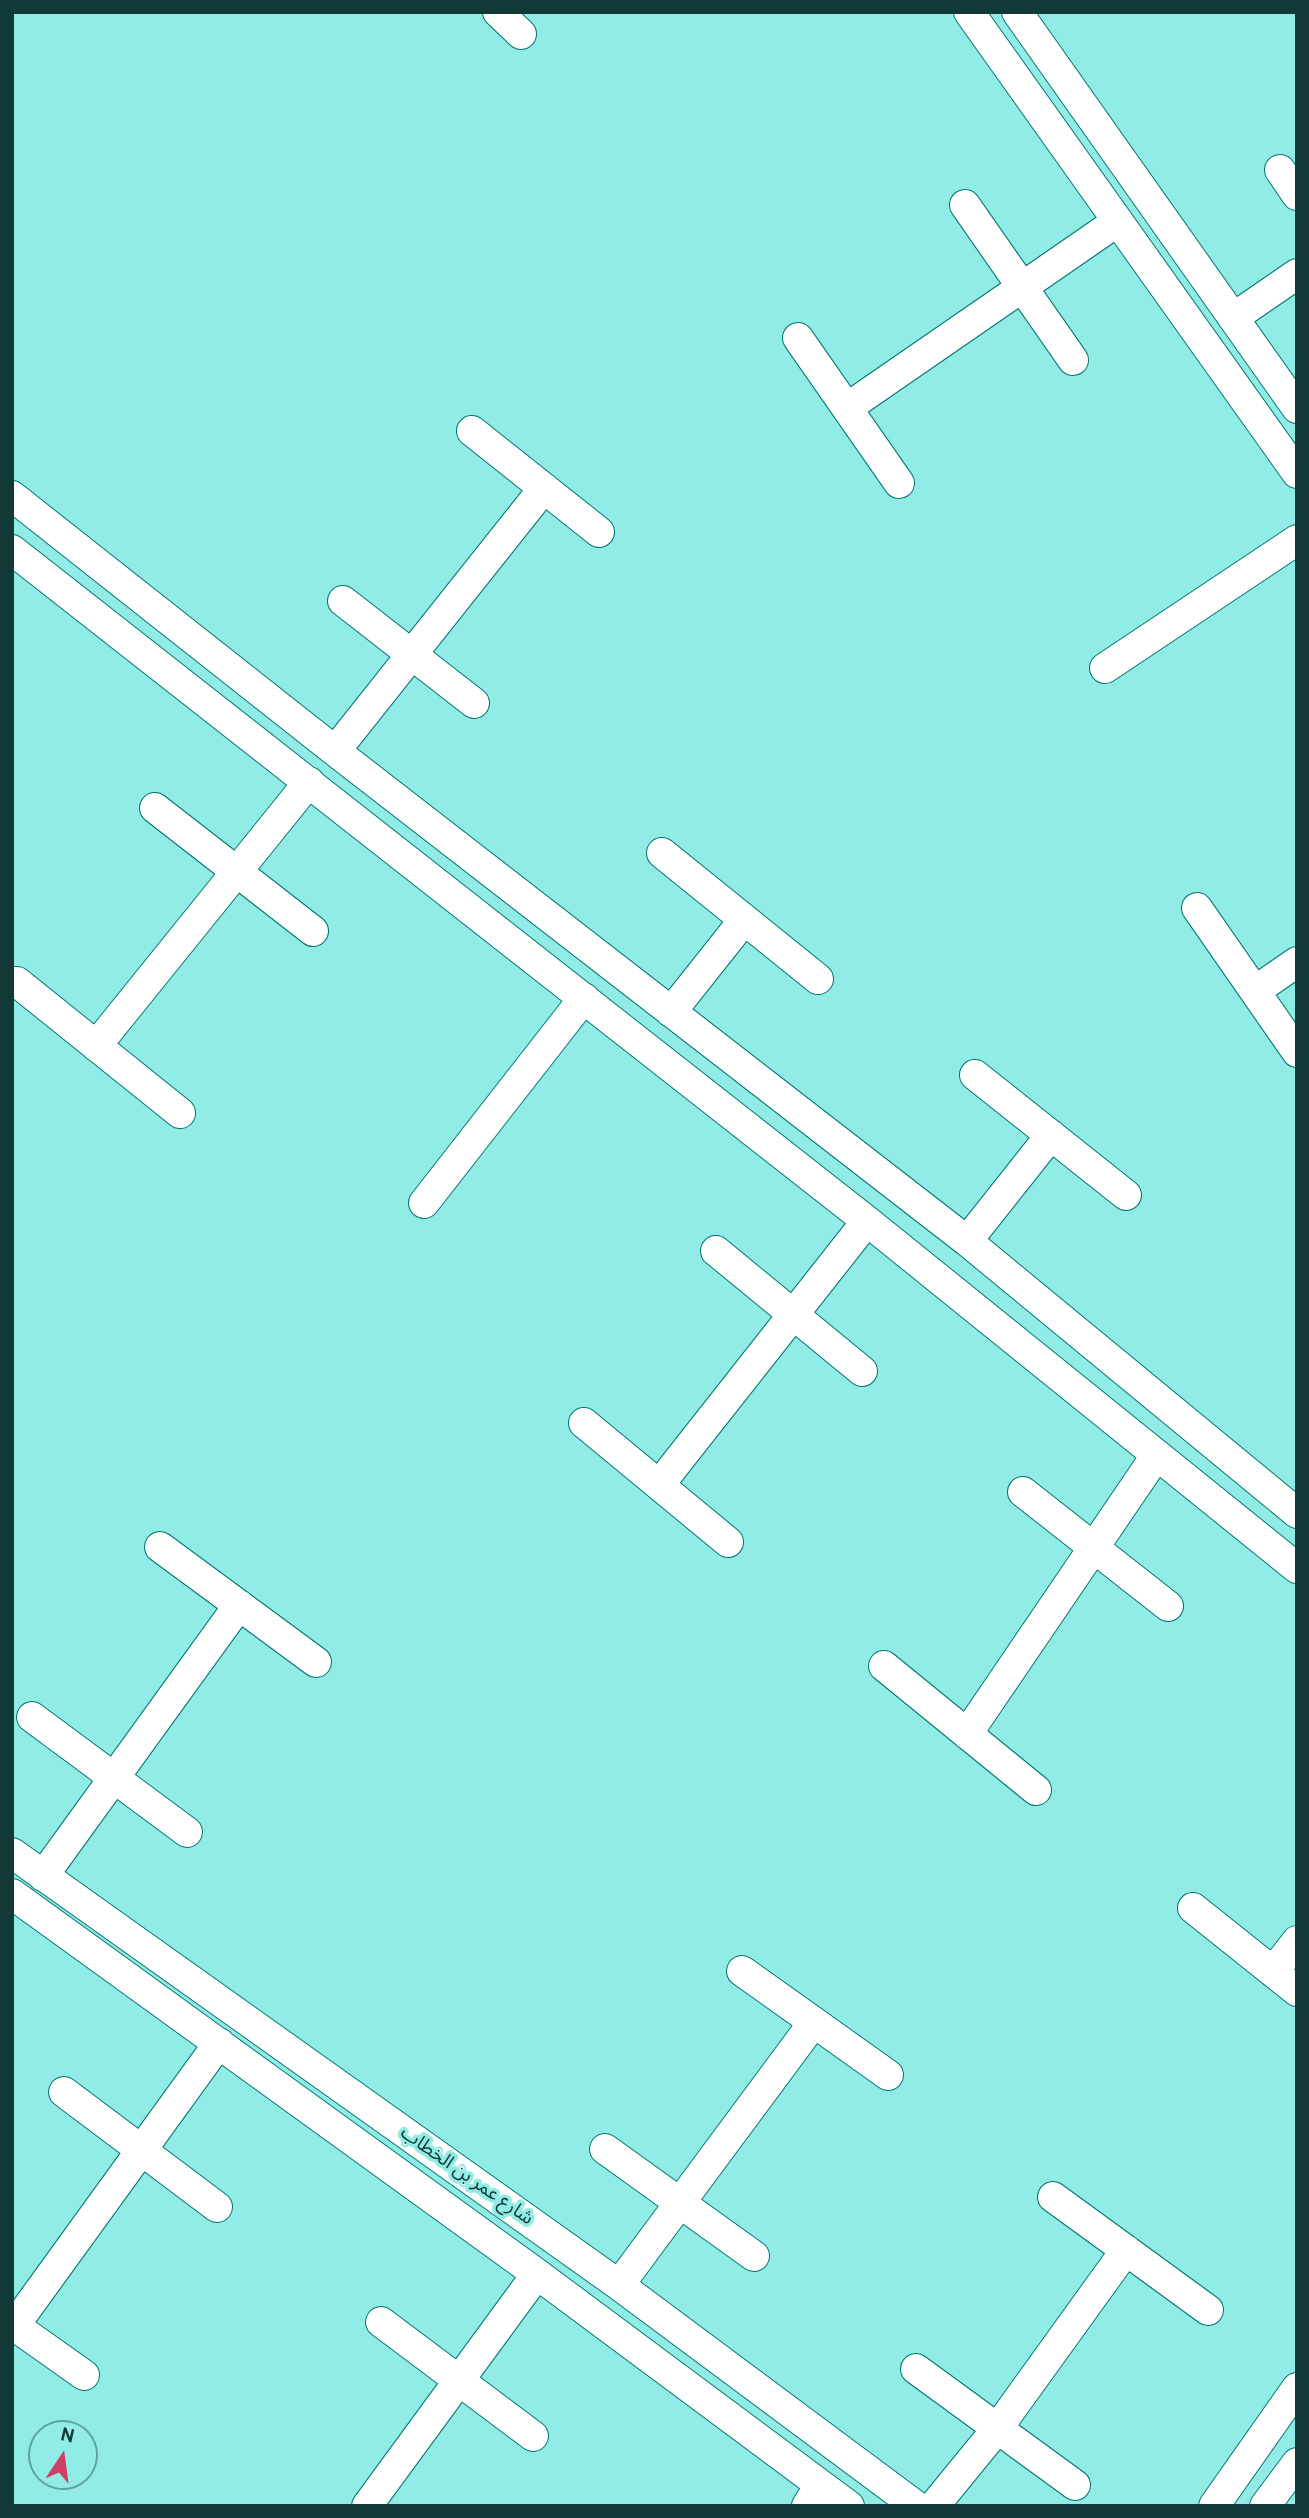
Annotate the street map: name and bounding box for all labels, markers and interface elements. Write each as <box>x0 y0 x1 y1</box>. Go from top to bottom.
street label: شارع عمر بن الخطاب <box>395 2123 537 2231</box>
north arrow <box>28 2420 98 2490</box>
text: N <box>58 2423 77 2450</box>

